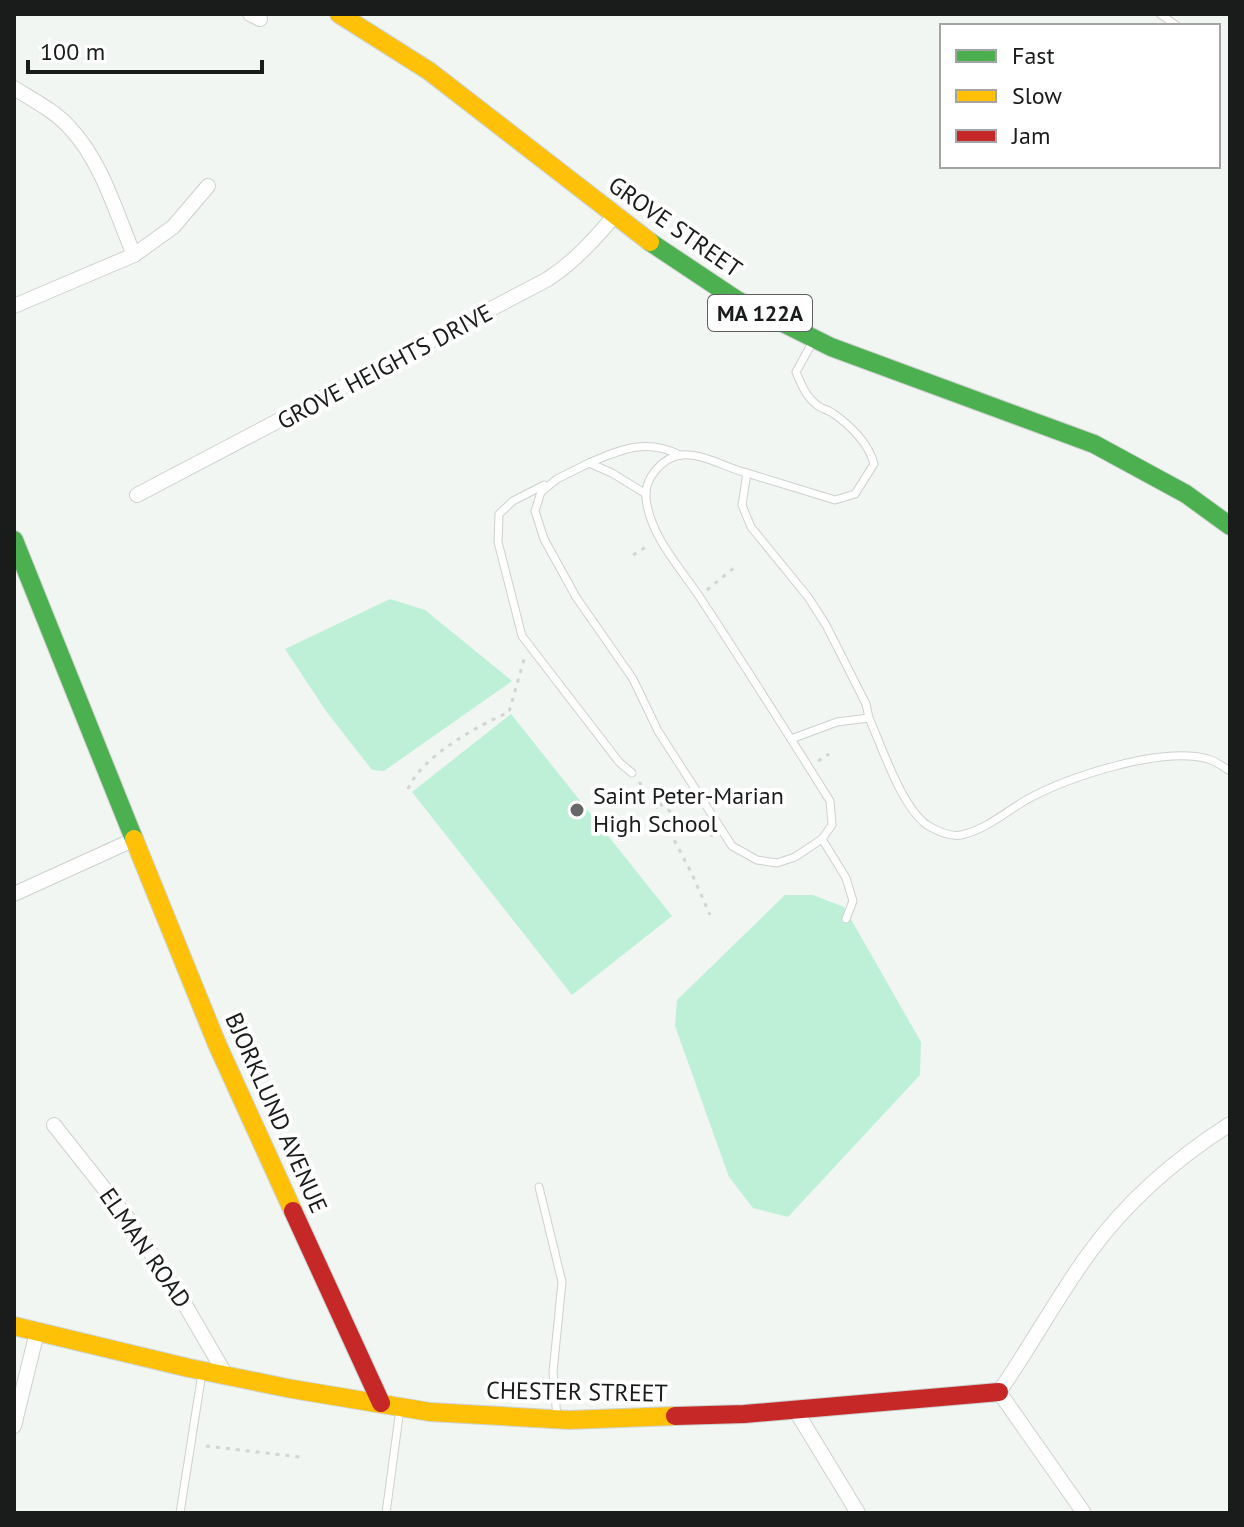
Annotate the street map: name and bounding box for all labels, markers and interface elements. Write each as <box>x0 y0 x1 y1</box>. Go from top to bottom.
scale bar <box>28 24 262 74</box>
legend <box>940 24 1220 168</box>
text: 100 m <box>40 36 105 67</box>
text: Fast <box>1012 40 1055 71</box>
text: Slow <box>1012 80 1062 111</box>
text: Jam <box>1011 120 1050 151</box>
street label: GROVE STREET <box>603 169 748 284</box>
road number: MA 122A <box>708 295 812 331</box>
street label: GROVE HEIGHTS DRIVE <box>272 297 498 436</box>
place label: Saint Peter-Marian High School <box>593 780 784 839</box>
marker: Saint Peter-Marian High School <box>568 801 586 819</box>
street label: BJORKLUND AVENUE <box>218 1008 335 1218</box>
street label: ELMAN ROAD <box>93 1182 198 1314</box>
street label: CHESTER STREET <box>486 1374 668 1409</box>

